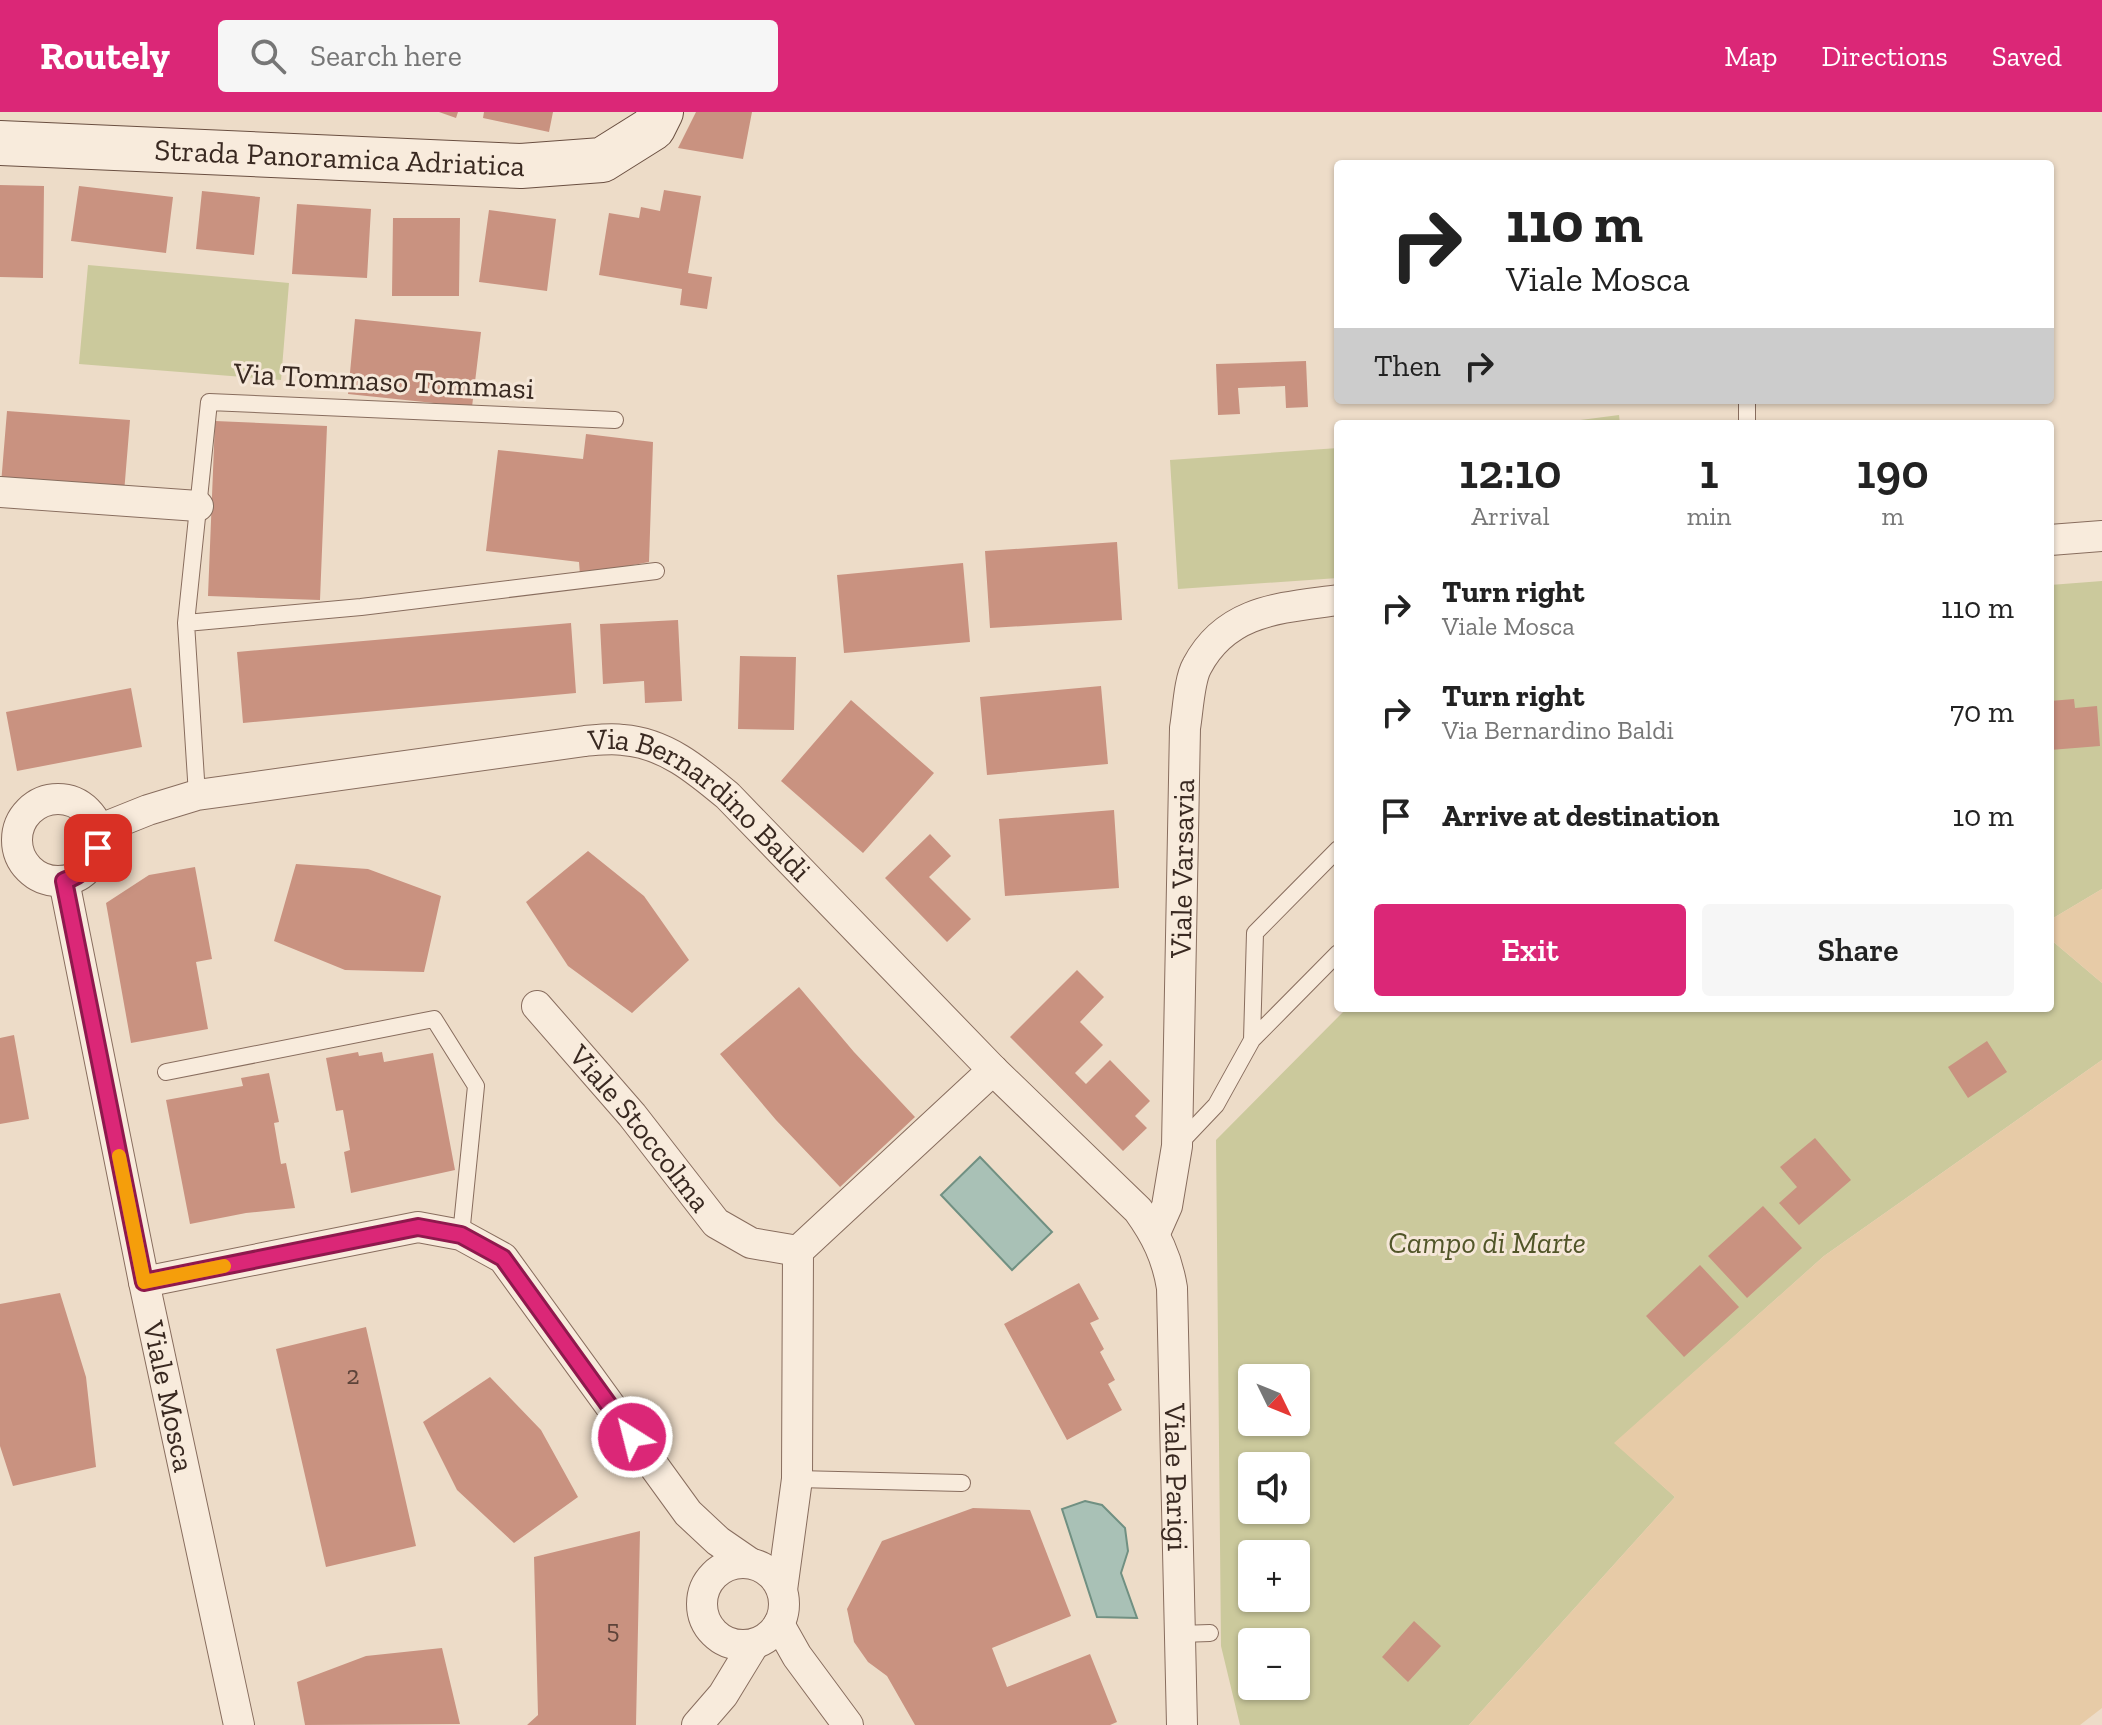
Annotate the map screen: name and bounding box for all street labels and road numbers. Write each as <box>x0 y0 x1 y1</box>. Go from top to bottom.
street label: Strada Panoramica Adriatica <box>154 132 526 184</box>
street label: Via Tommaso Tommasi <box>232 355 535 407</box>
street label: Via Bernardino Baldi <box>586 721 819 889</box>
street label: Viale Varsavia <box>1163 778 1202 960</box>
street label: Viale Stoccolma <box>561 1037 719 1219</box>
street label: Viale Mosca <box>135 1317 202 1475</box>
street label: Viale Parigi <box>1157 1402 1196 1552</box>

